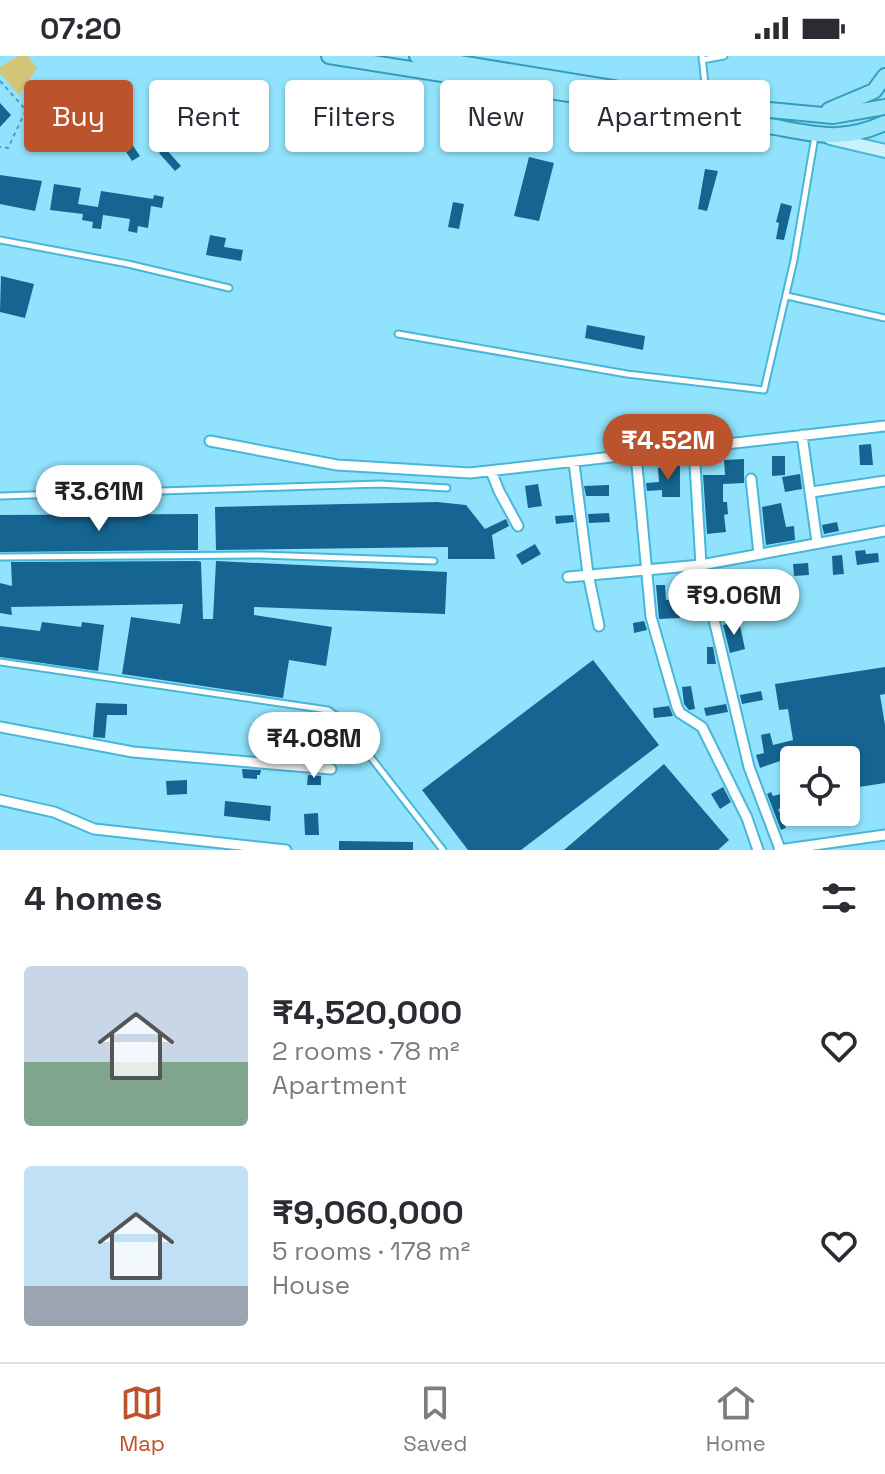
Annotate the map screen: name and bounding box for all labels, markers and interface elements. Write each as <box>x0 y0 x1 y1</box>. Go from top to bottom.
text: 07:20 <box>40 9 122 48</box>
chip: Buy <box>24 80 133 152</box>
chip: Rent <box>149 80 269 152</box>
chip: Filters <box>285 80 424 152</box>
chip: New <box>440 80 553 152</box>
chip: Apartment <box>569 80 770 152</box>
pin: ₹4.52M <box>603 414 733 482</box>
text: ₹4.52M <box>621 423 715 457</box>
pin: ₹3.61M <box>34 465 164 533</box>
text: ₹3.61M <box>54 474 144 508</box>
pin: ₹9.06M <box>669 569 799 637</box>
text: ₹9.06M <box>686 578 782 612</box>
pin: ₹4.08M <box>249 712 379 780</box>
text: ₹4.08M <box>266 721 362 755</box>
map controls <box>780 746 860 826</box>
button: locate <box>780 746 860 826</box>
icon: filters <box>817 876 861 920</box>
text: 4 homes <box>24 877 162 920</box>
text: ₹4,520,000 <box>272 991 462 1034</box>
icon: home <box>88 998 184 1094</box>
icon: heart <box>817 1024 861 1068</box>
text: 2 rooms · 78 m² <box>272 1034 459 1068</box>
text: Apartment <box>272 1068 407 1102</box>
text: ₹9,060,000 <box>272 1191 464 1234</box>
icon: home <box>88 1198 184 1294</box>
icon: heart <box>817 1224 861 1268</box>
text: 5 rooms · 178 m² <box>272 1234 470 1268</box>
text: House <box>272 1268 350 1302</box>
tab: Map <box>119 1381 165 1457</box>
tab: Saved <box>403 1381 468 1457</box>
tab: Home <box>706 1381 766 1457</box>

